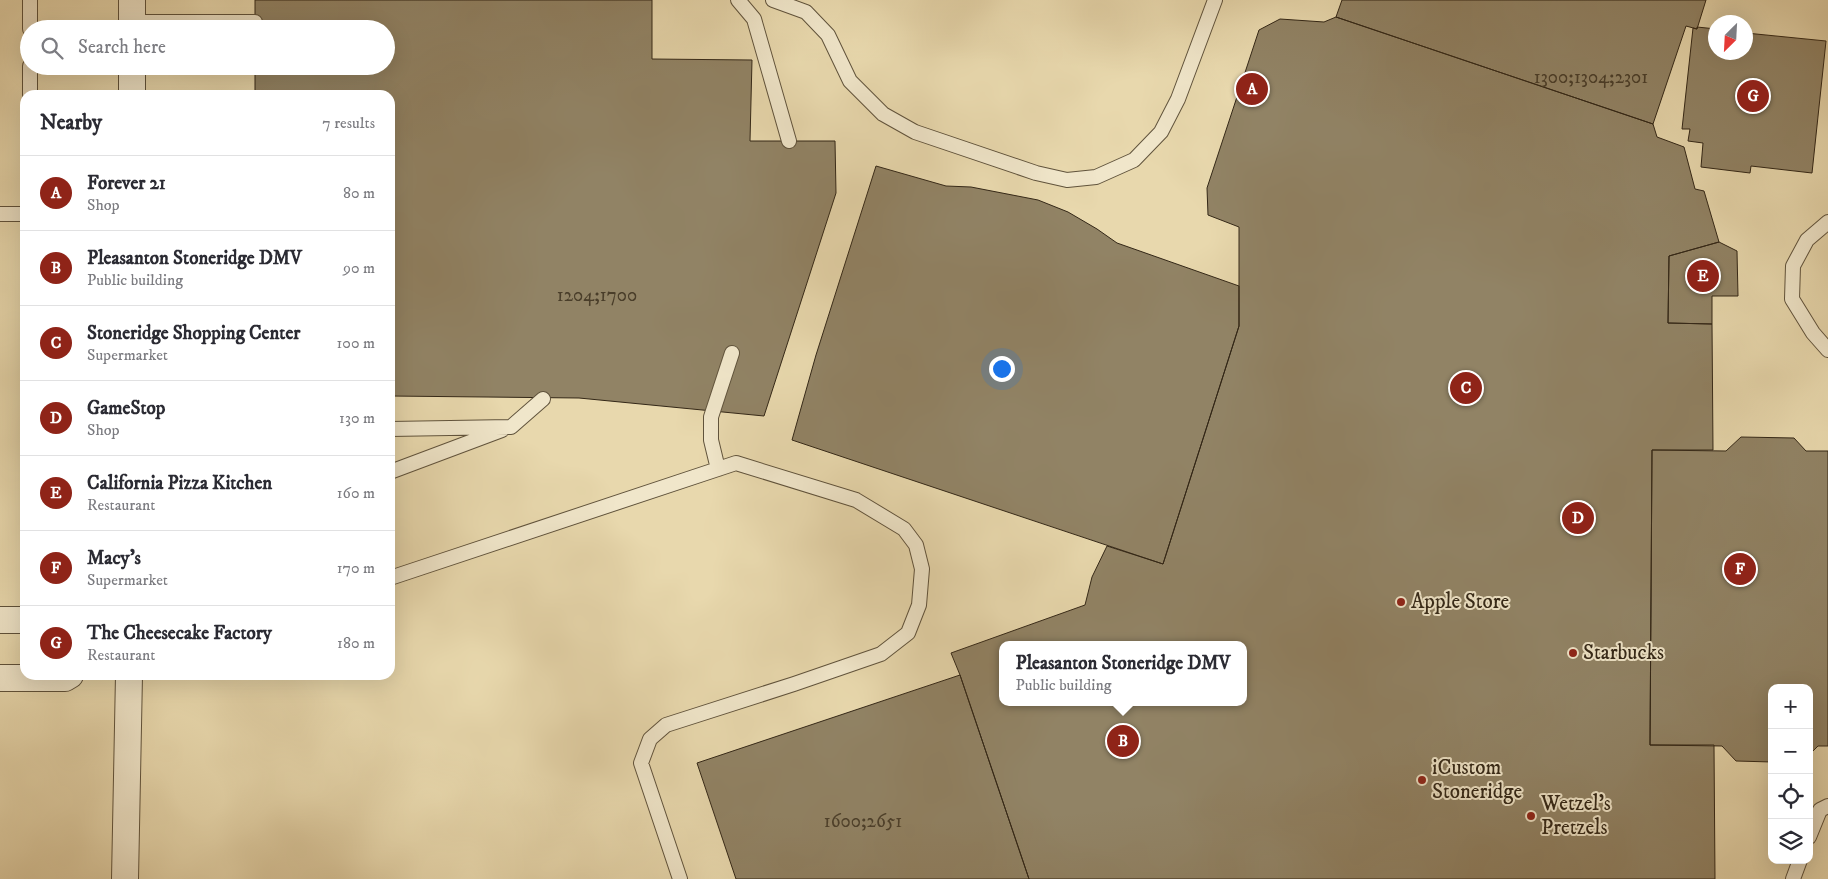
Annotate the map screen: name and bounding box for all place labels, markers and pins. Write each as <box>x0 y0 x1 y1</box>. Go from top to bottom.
pin: A <box>1236 70 1268 108</box>
pin: G <box>1737 77 1769 115</box>
pin: E <box>1687 257 1719 295</box>
pin: C <box>1450 369 1482 407</box>
pin: D <box>1562 499 1594 537</box>
pin: F <box>1724 550 1756 588</box>
place label: Apple Store <box>1411 589 1509 615</box>
marker: Apple Store <box>1395 596 1407 608</box>
place label: Starbucks <box>1583 640 1664 666</box>
marker: Starbucks <box>1567 647 1579 659</box>
pin: B <box>1107 722 1139 760</box>
place label: iCustom Stoneridge <box>1432 755 1522 805</box>
marker: iCustom Stoneridge <box>1416 774 1428 786</box>
place label: Wetzel's Pretzels <box>1540 791 1611 841</box>
marker: Wetzel's Pretzels <box>1525 810 1537 822</box>

